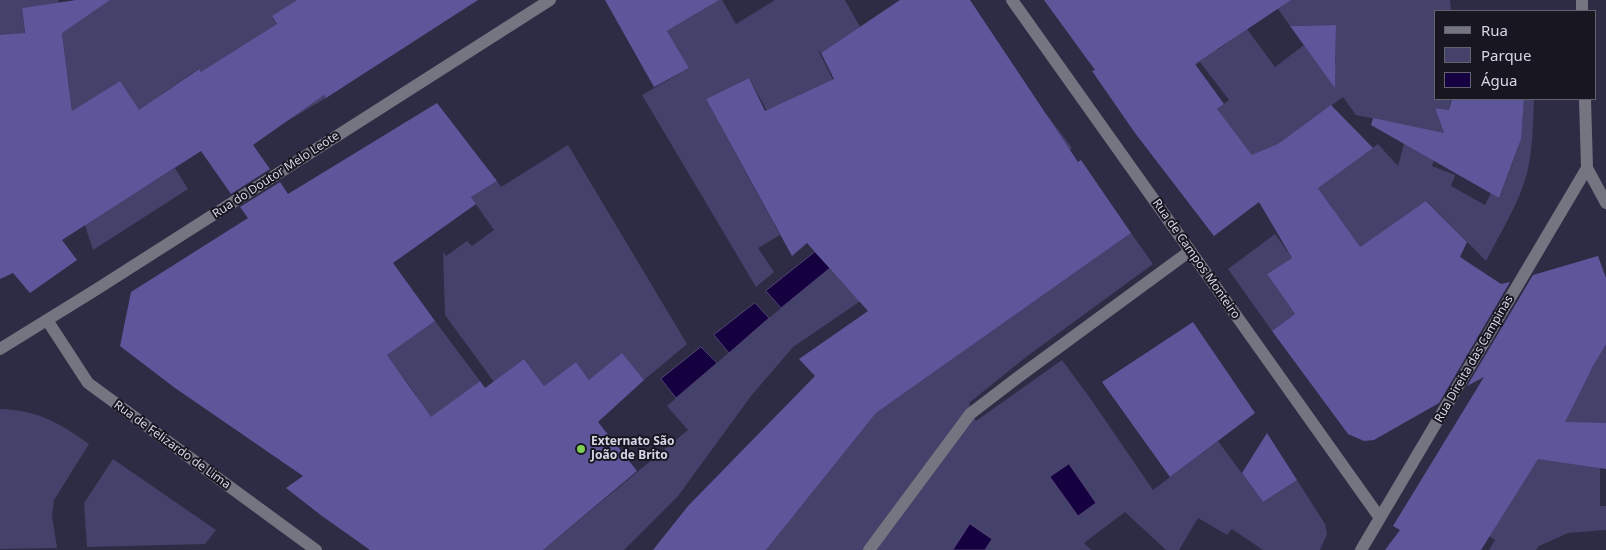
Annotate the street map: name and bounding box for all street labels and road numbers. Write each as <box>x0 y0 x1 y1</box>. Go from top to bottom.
street label: Rua do Doutor Melo Leote <box>210 129 342 221</box>
street label: Rua de Campos Monteiro <box>1149 196 1243 322</box>
street label: Rua Direita das Campinas <box>1432 293 1516 425</box>
street label: Rua de Felizardo de Lima <box>111 398 233 492</box>

